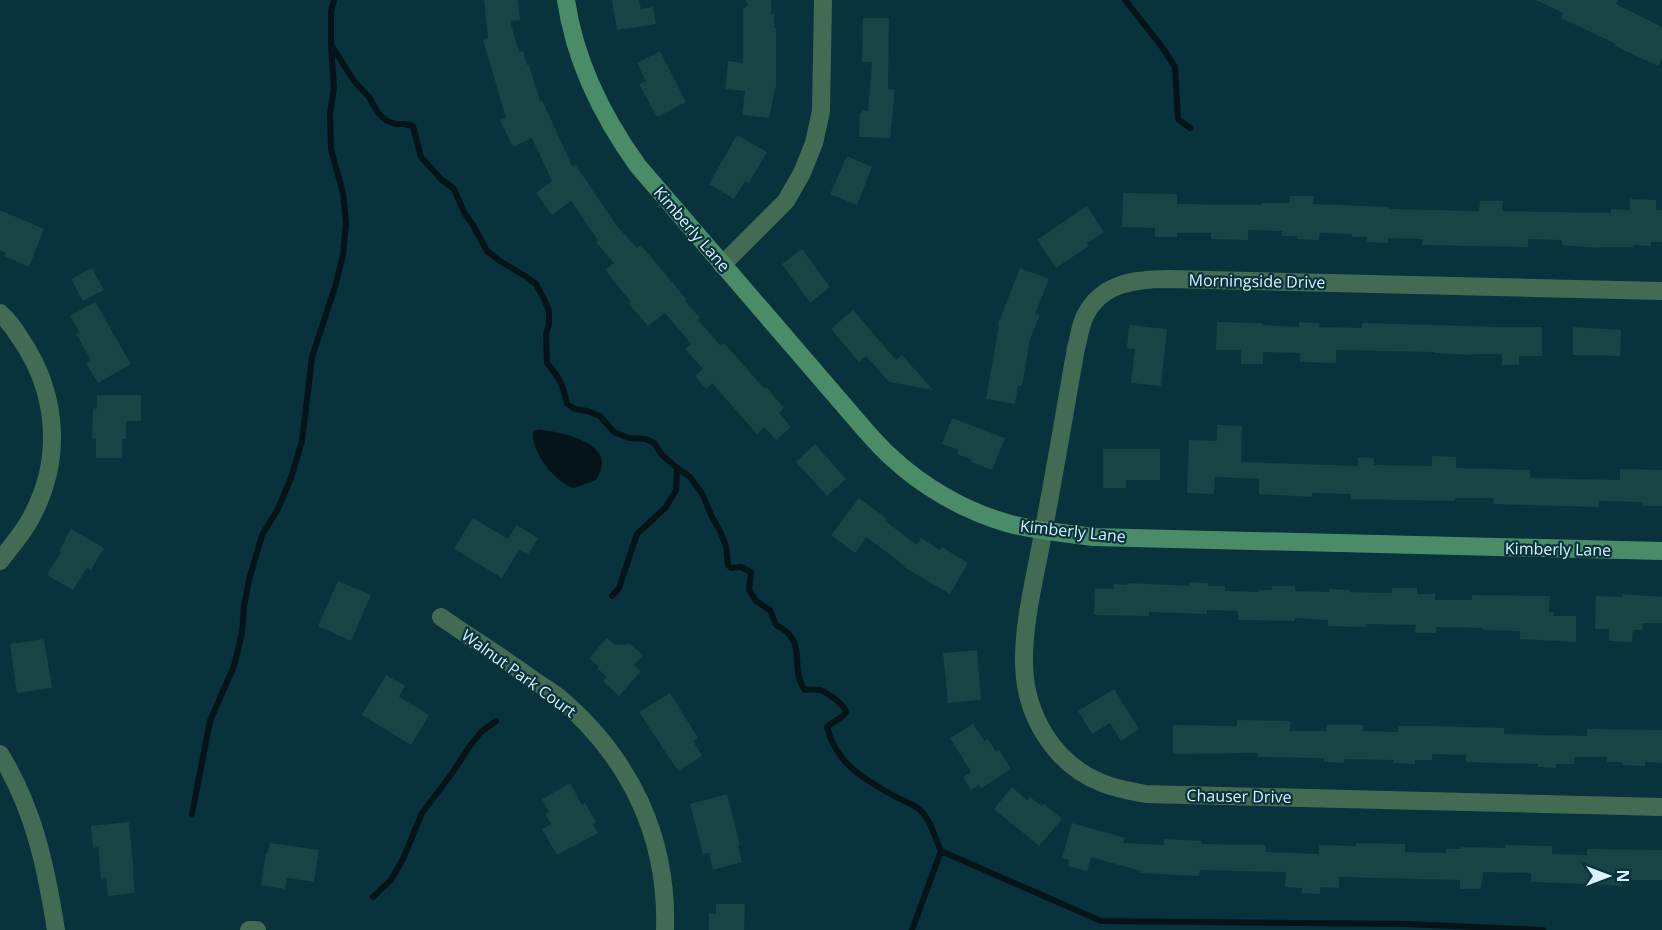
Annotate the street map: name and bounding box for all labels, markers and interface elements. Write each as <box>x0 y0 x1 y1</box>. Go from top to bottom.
street label: Kimberly Lane <box>649 182 735 276</box>
street label: Morningside Drive <box>1188 269 1326 293</box>
street label: Kimberly Lane <box>1019 515 1127 547</box>
street label: Kimberly Lane <box>1505 537 1611 561</box>
street label: Walnut Park Court <box>457 624 581 722</box>
street label: Chauser Drive <box>1186 784 1292 808</box>
north arrow <box>1578 846 1638 906</box>
text: N <box>1612 869 1634 883</box>

